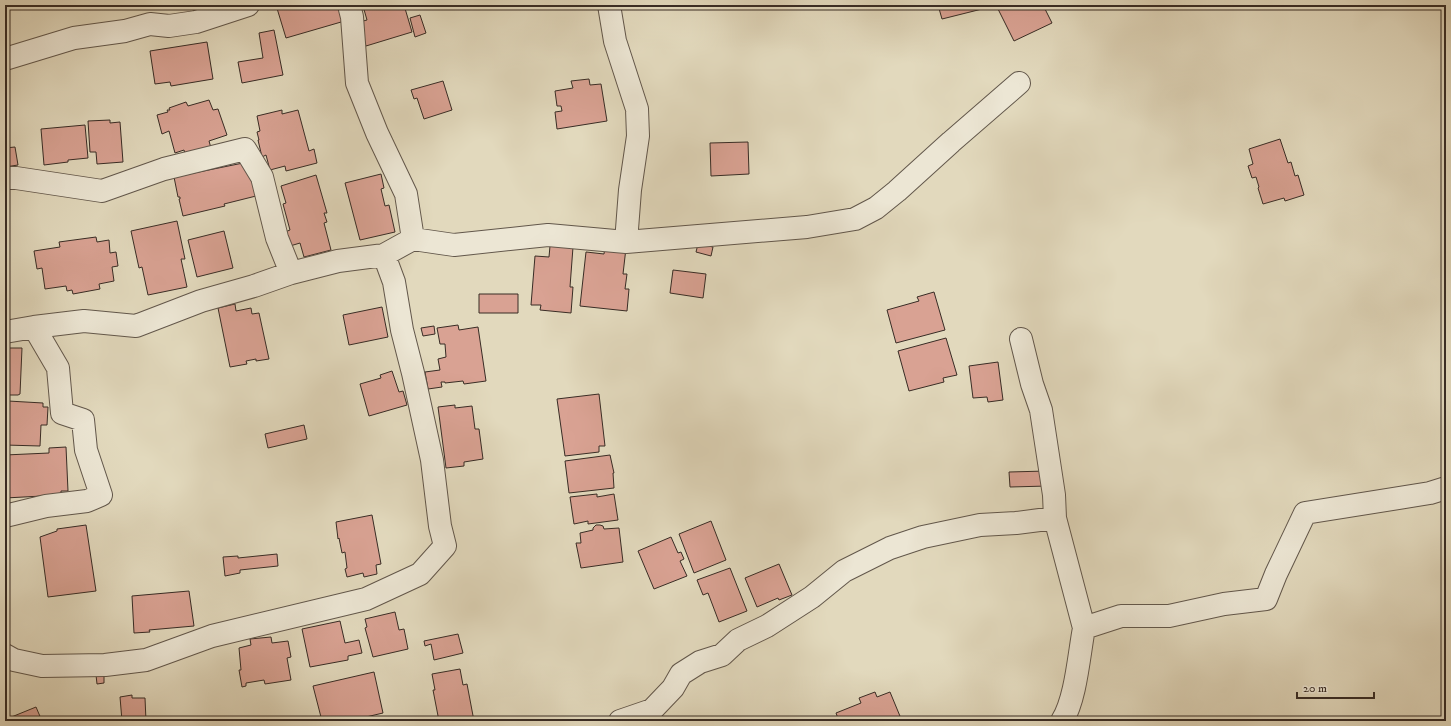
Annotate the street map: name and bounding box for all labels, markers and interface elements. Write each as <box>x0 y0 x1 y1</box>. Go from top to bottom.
scale bar <box>1297 674 1374 700</box>
text: 20 m <box>1303 681 1327 696</box>

